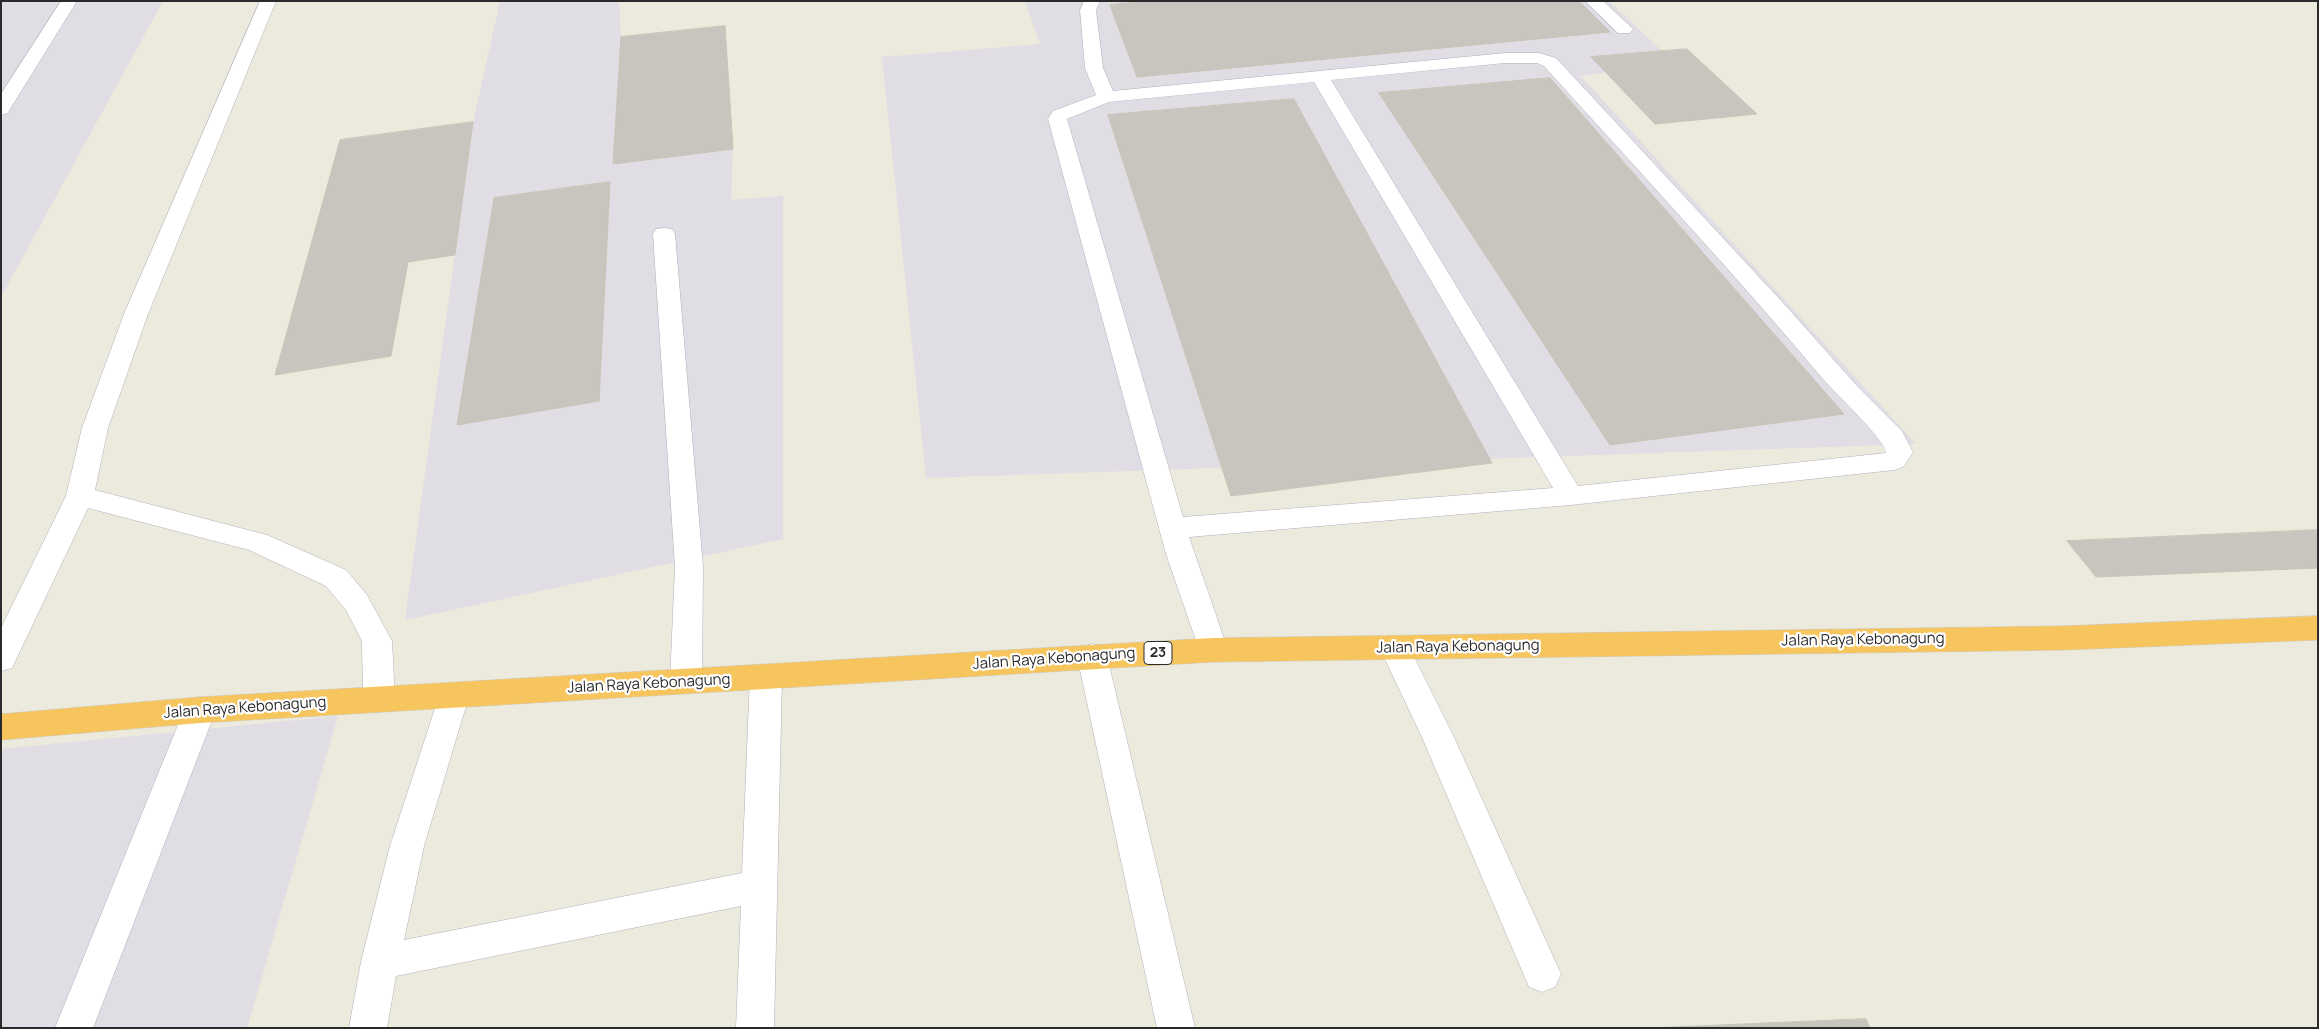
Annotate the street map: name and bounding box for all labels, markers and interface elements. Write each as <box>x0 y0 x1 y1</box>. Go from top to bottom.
street label: Jalan Raya Kebonagung <box>1781 630 1945 650</box>
street label: Jalan Raya Kebonagung <box>1376 637 1540 657</box>
road number: 23 <box>1144 641 1172 664</box>
street label: Jalan Raya Kebonagung <box>972 644 1136 674</box>
street label: Jalan Raya Kebonagung <box>567 671 731 697</box>
street label: Jalan Raya Kebonagung <box>163 693 327 723</box>

